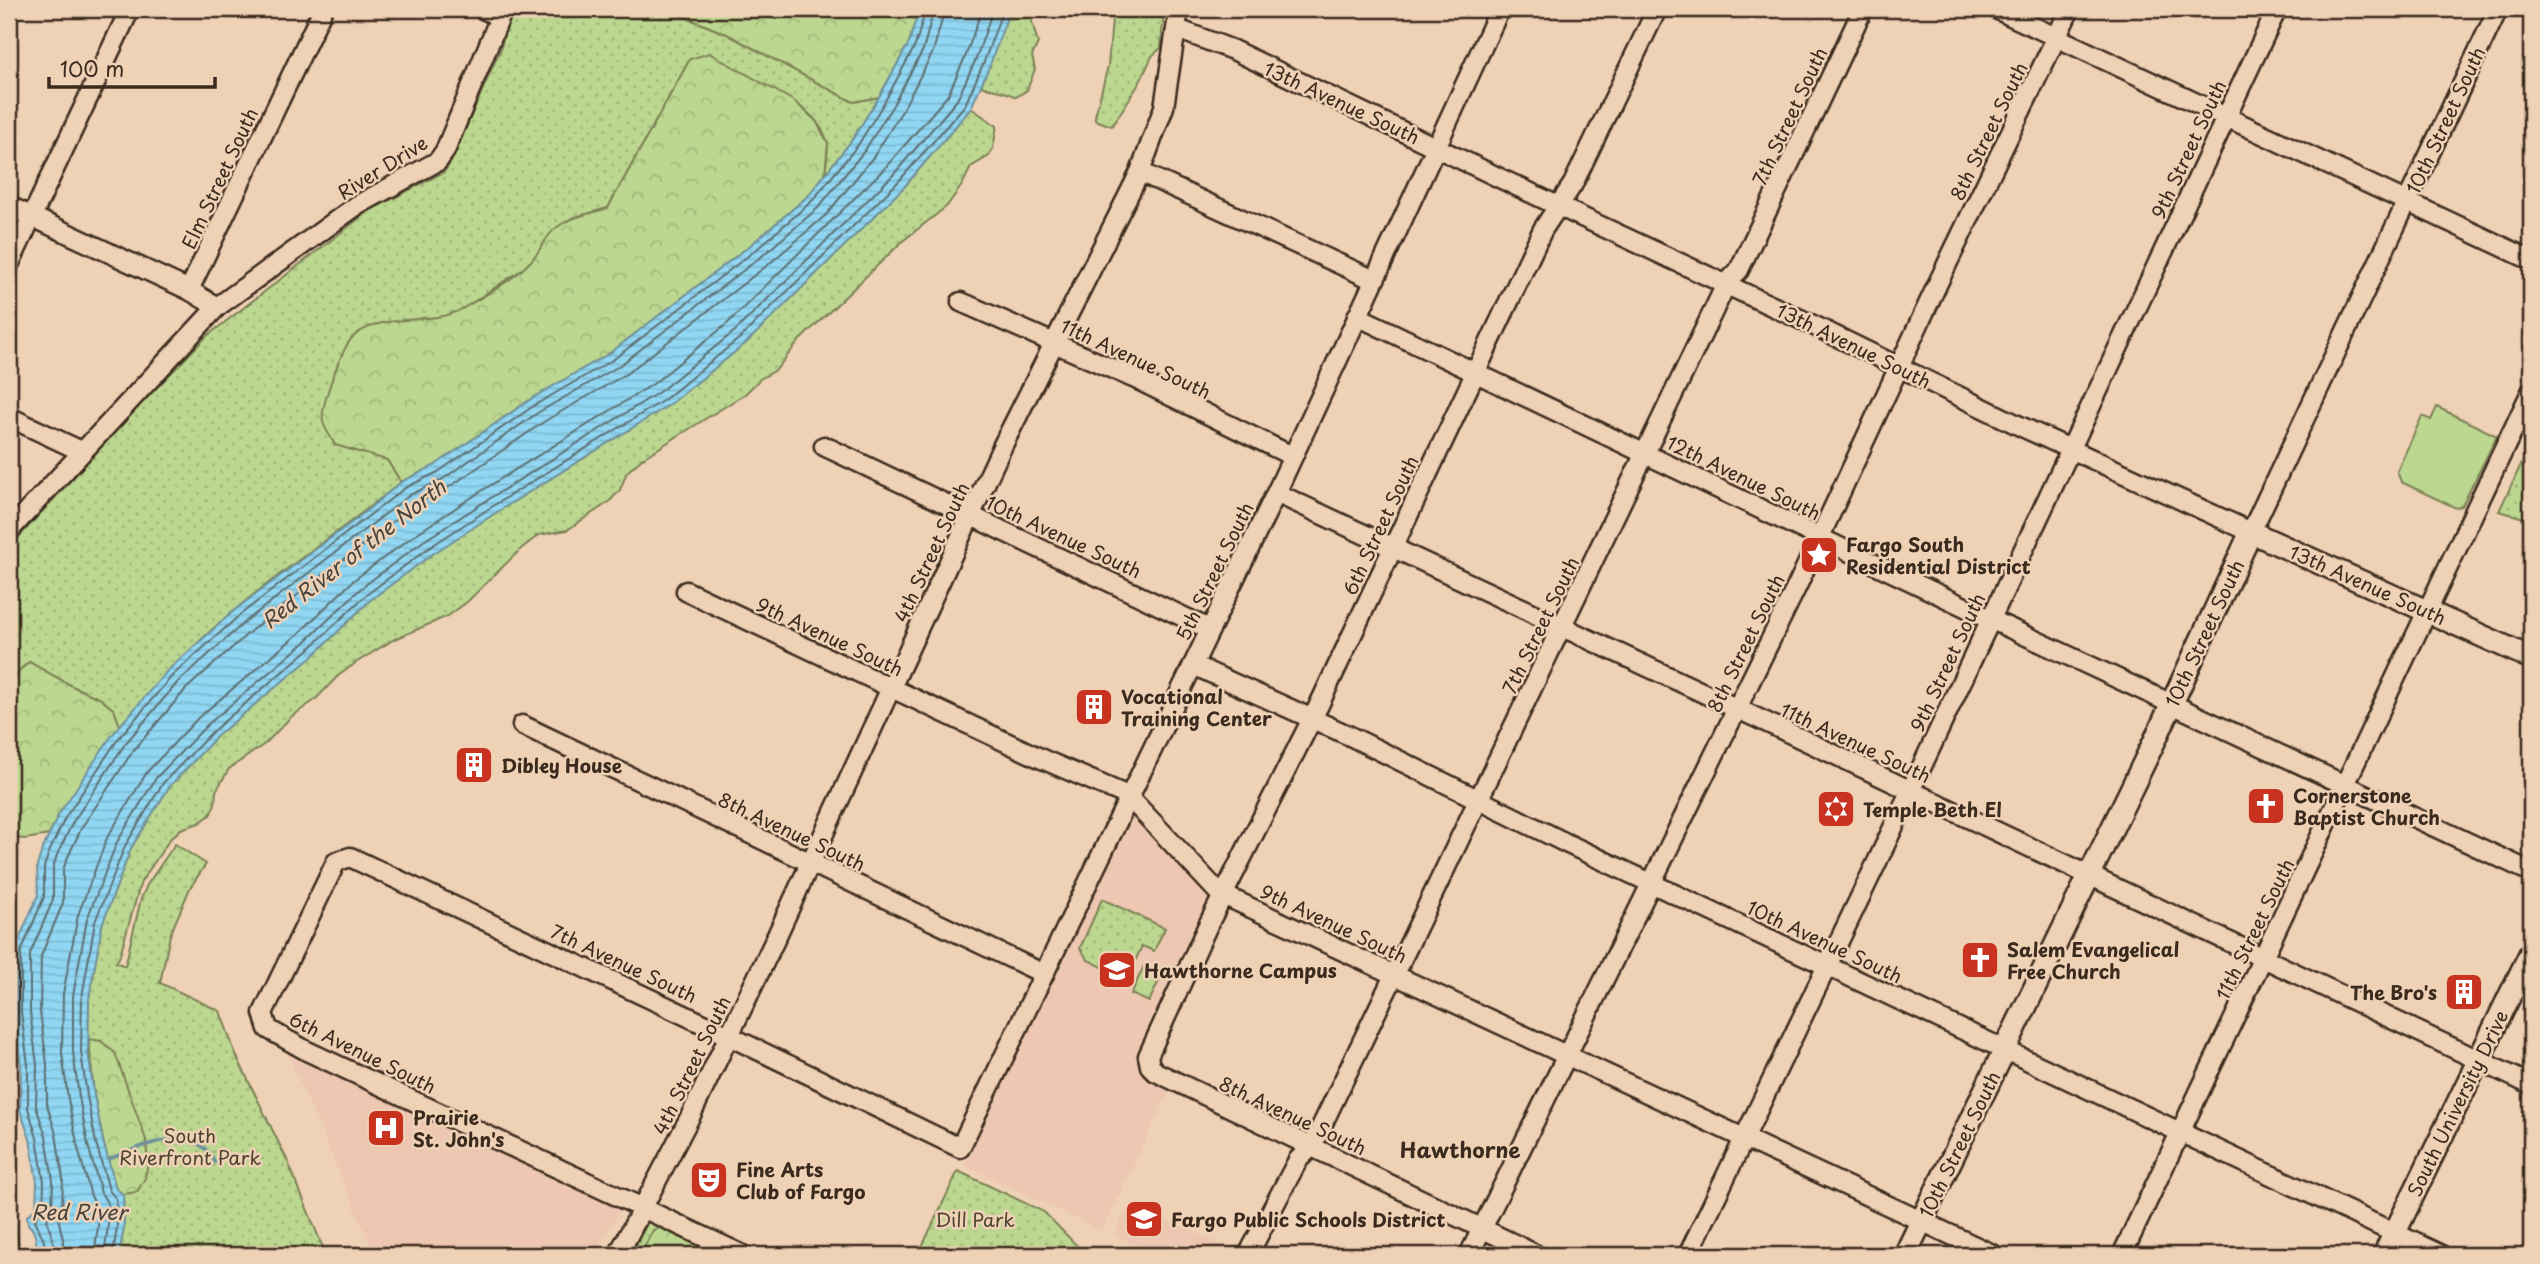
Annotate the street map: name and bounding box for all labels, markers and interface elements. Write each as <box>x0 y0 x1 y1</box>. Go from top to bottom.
street label: 7th Street South <box>1745 42 1833 190</box>
street label: 10th Street South <box>2399 42 2491 198</box>
scale bar <box>49 46 215 90</box>
text: 100 m <box>60 52 124 84</box>
street label: 13th Avenue South <box>1260 54 1424 150</box>
street label: 8th Street South <box>1942 57 2034 205</box>
street label: 9th Street South <box>2144 75 2232 223</box>
street label: Elm Street South <box>174 103 264 253</box>
street label: River Drive <box>332 128 432 206</box>
street label: 13th Avenue South <box>1772 295 1936 395</box>
street label: 11th Avenue South <box>1056 311 1216 405</box>
street label: 12th Avenue South <box>1662 427 1826 527</box>
street label: 6th Street South <box>1335 451 1425 599</box>
water label: Red River of the North <box>254 470 453 635</box>
street label: 4th Street South <box>886 478 976 626</box>
street label: 10th Avenue South <box>982 488 1146 584</box>
street label: 5th Street South <box>1168 497 1260 645</box>
place label: Fargo South Residential District <box>1846 530 2031 580</box>
place icon: Fargo South Residential District <box>1798 534 1840 576</box>
street label: 13th Avenue South <box>2285 537 2451 631</box>
street label: 7th Street South <box>1495 552 1585 698</box>
street label: 10th Street South <box>2158 555 2250 711</box>
street label: 8th Street South <box>1699 569 1791 717</box>
street label: 9th Street South <box>1903 588 1991 736</box>
street label: 9th Avenue South <box>752 590 908 682</box>
place label: Vocational Training Center <box>1121 682 1272 732</box>
building icon: Vocational Training Center <box>1073 686 1115 728</box>
street label: 11th Avenue South <box>1776 695 1936 789</box>
building icon: Dibley House <box>453 744 495 786</box>
place label: Dibley House <box>501 751 622 779</box>
place label: Cornerstone Baptist Church <box>2293 781 2440 831</box>
street label: 8th Avenue South <box>714 785 870 877</box>
church icon: Cornerstone Baptist Church <box>2245 785 2287 827</box>
synagogue icon: Temple Beth El <box>1815 788 1857 830</box>
place label: Temple Beth El <box>1863 795 2002 823</box>
street label: 11th Street South <box>2208 854 2300 1004</box>
street label: 9th Avenue South <box>1256 877 1412 969</box>
street label: 10th Avenue South <box>1743 893 1907 989</box>
street label: 7th Avenue South <box>546 917 702 1009</box>
place label: Salem Evangelical Free Church <box>2007 935 2180 985</box>
church icon: Salem Evangelical Free Church <box>1959 939 2001 981</box>
school or university icon: Hawthorne Campus <box>1096 949 1138 991</box>
place label: Hawthorne Campus <box>1144 956 1337 984</box>
building icon: The Bro's <box>2443 971 2485 1013</box>
place label: The Bro's <box>2350 978 2437 1006</box>
street label: 4th Street South <box>645 991 737 1139</box>
street label: 6th Avenue South <box>285 1004 441 1100</box>
street label: South University Drive <box>2400 1005 2514 1201</box>
street label: 10th Street South <box>1911 1066 2007 1222</box>
street label: 8th Avenue South <box>1215 1069 1371 1161</box>
place label: Prairie St. John's <box>413 1103 504 1153</box>
hospital icon: Prairie St. John's <box>365 1107 407 1149</box>
park label: South Riverfront Park <box>119 1121 261 1171</box>
district label: Hawthorne <box>1400 1133 1520 1165</box>
place label: Fine Arts Club of Fargo <box>736 1155 865 1205</box>
theatre icon: Fine Arts Club of Fargo <box>688 1159 730 1201</box>
water label: Red River <box>31 1195 129 1227</box>
school or university icon: Fargo Public Schools District <box>1123 1198 1165 1240</box>
park label: Dill Park <box>935 1205 1015 1233</box>
place label: Fargo Public Schools District <box>1171 1205 1446 1233</box>

